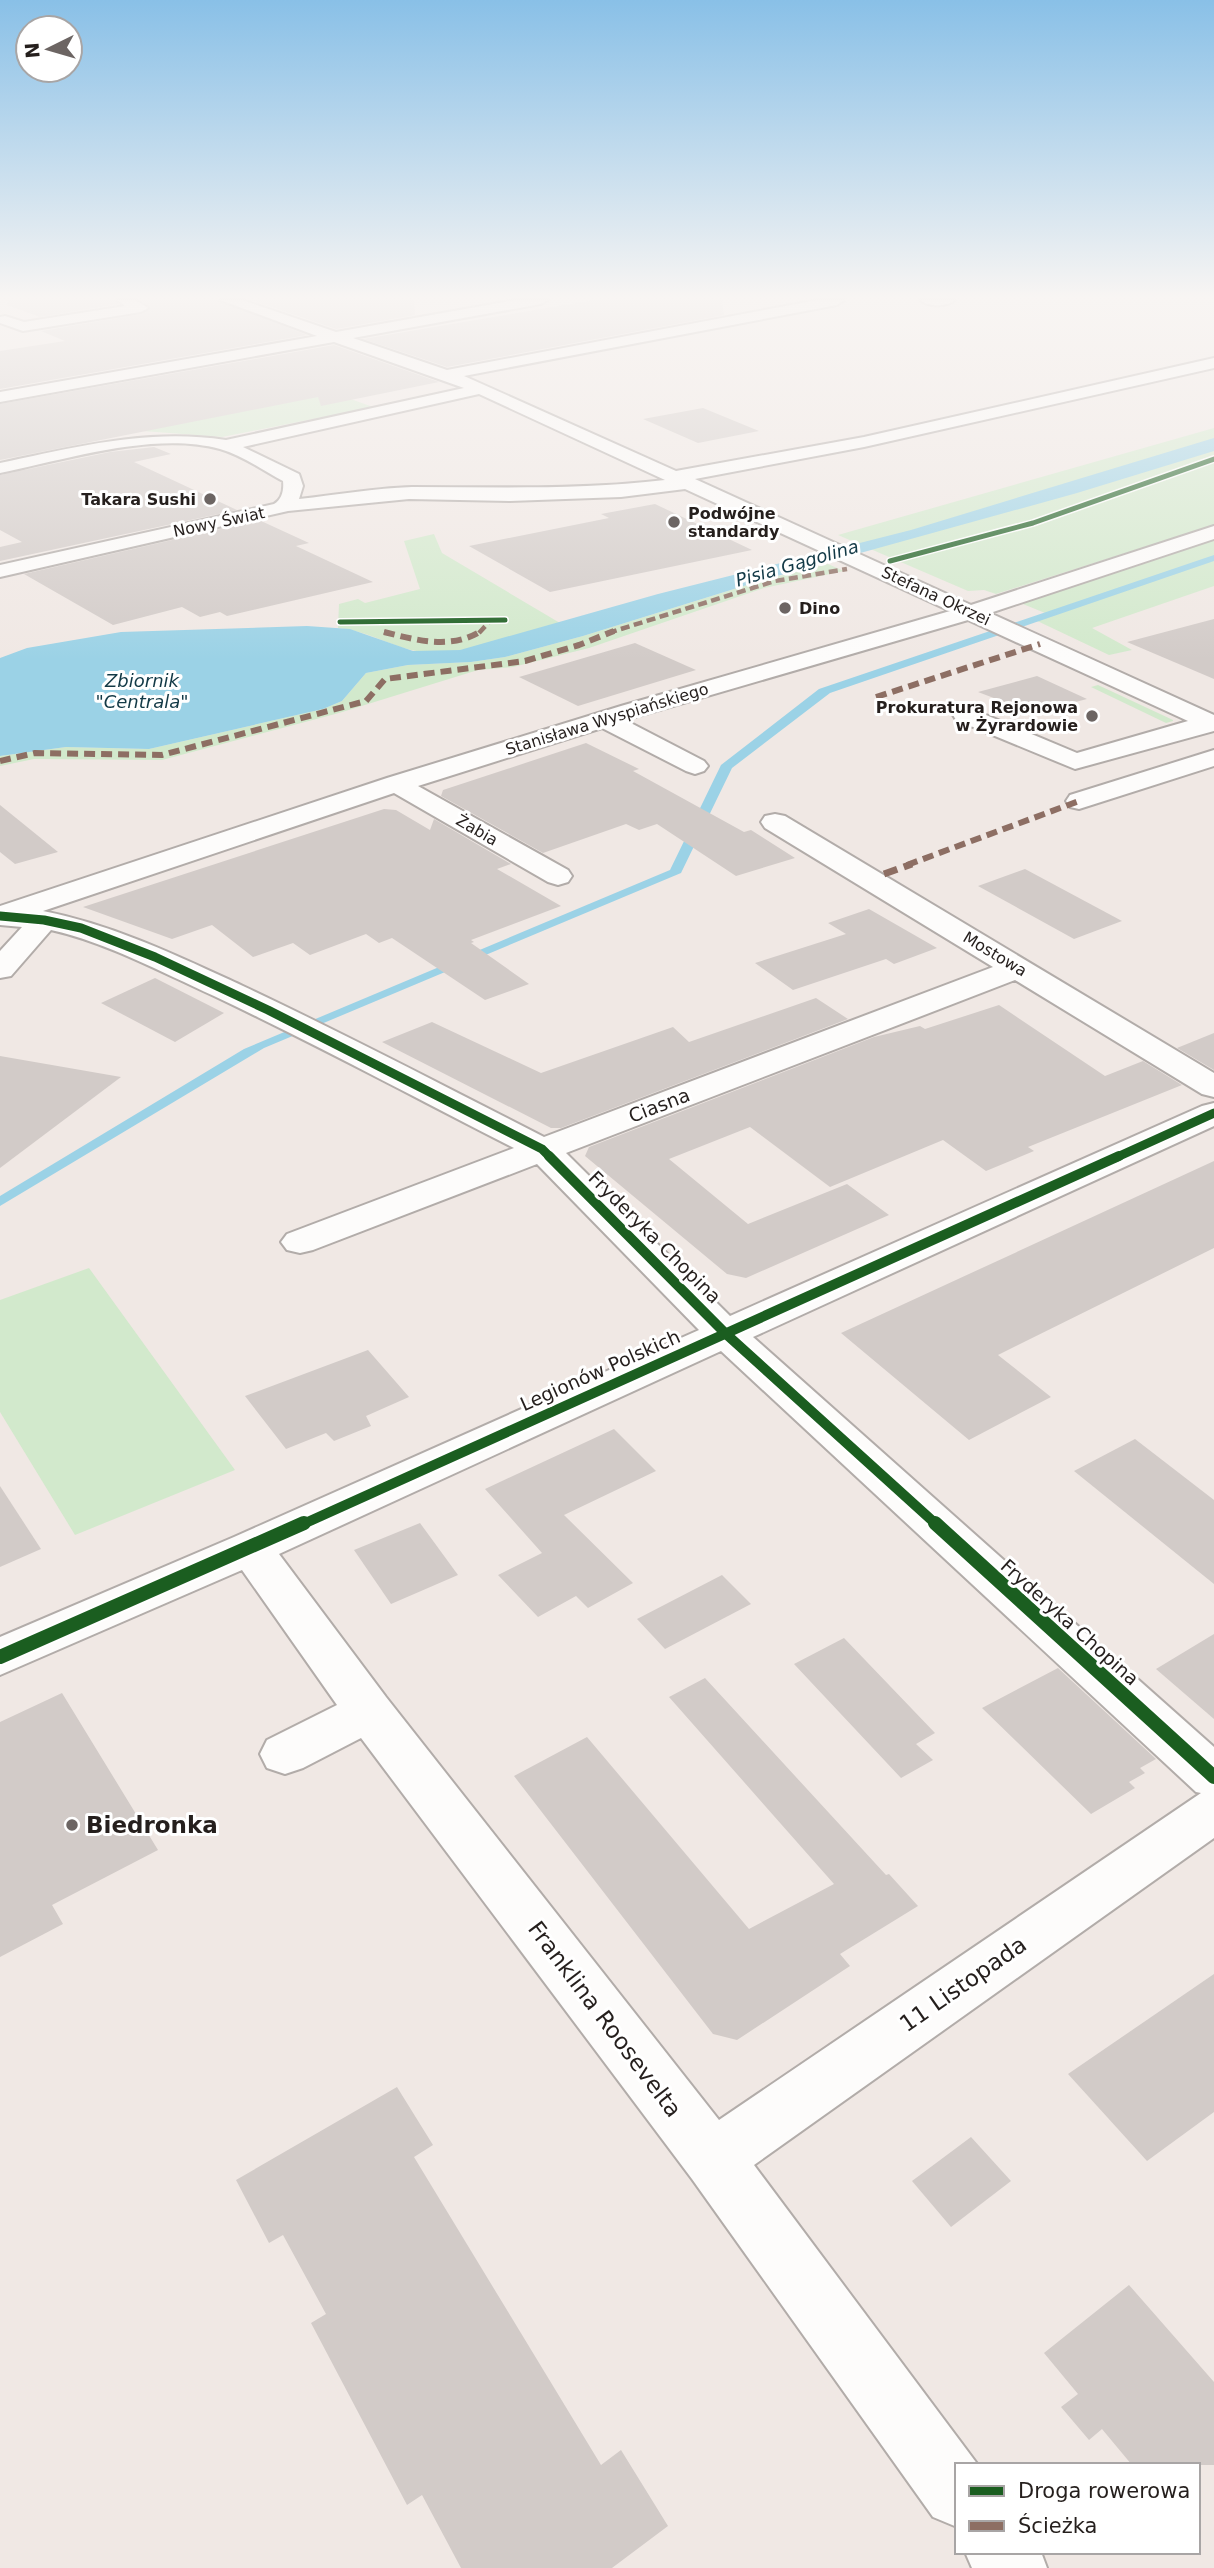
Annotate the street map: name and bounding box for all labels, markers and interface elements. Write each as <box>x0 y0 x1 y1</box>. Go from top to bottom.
north arrow <box>14 14 84 84</box>
text: N <box>20 42 44 59</box>
place label: Takara Sushi <box>81 490 196 509</box>
marker: Takara Sushi <box>202 491 218 507</box>
street label: Nowy Świat <box>171 503 267 541</box>
place label: Podwójne standardy <box>688 504 780 541</box>
marker: Podwójne standardy <box>666 514 682 530</box>
water label: Pisia Gągolina <box>733 535 861 591</box>
street label: Stefana Okrzei <box>879 562 993 630</box>
place label: Dino <box>799 599 840 618</box>
marker: Dino <box>777 600 793 616</box>
water label: Zbiornik "Centrala" <box>95 670 189 712</box>
street label: Stanisława Wyspiańskiego <box>503 679 711 759</box>
place label: Prokuratura Rejonowa w Żyrardowie <box>876 698 1078 735</box>
marker: Prokuratura Rejonowa w Żyrardowie <box>1084 708 1100 724</box>
street label: Żabia <box>453 810 501 850</box>
street label: Mostowa <box>960 928 1030 980</box>
street label: Ciasna <box>625 1083 693 1127</box>
street label: Fryderyka Chopina <box>584 1166 726 1308</box>
street label: Legionów Polskich <box>517 1325 683 1415</box>
street label: Fryderyka Chopina <box>997 1554 1143 1690</box>
place label: Biedronka <box>86 1812 218 1838</box>
marker: Biedronka <box>64 1817 80 1833</box>
street label: Franklina Roosevelta <box>523 1916 687 2122</box>
street label: 11 Listopada <box>895 1931 1031 2037</box>
legend <box>955 2463 1200 2554</box>
text: Droga rowerowa <box>1018 2479 1190 2503</box>
text: Ścieżka <box>1018 2513 1097 2538</box>

